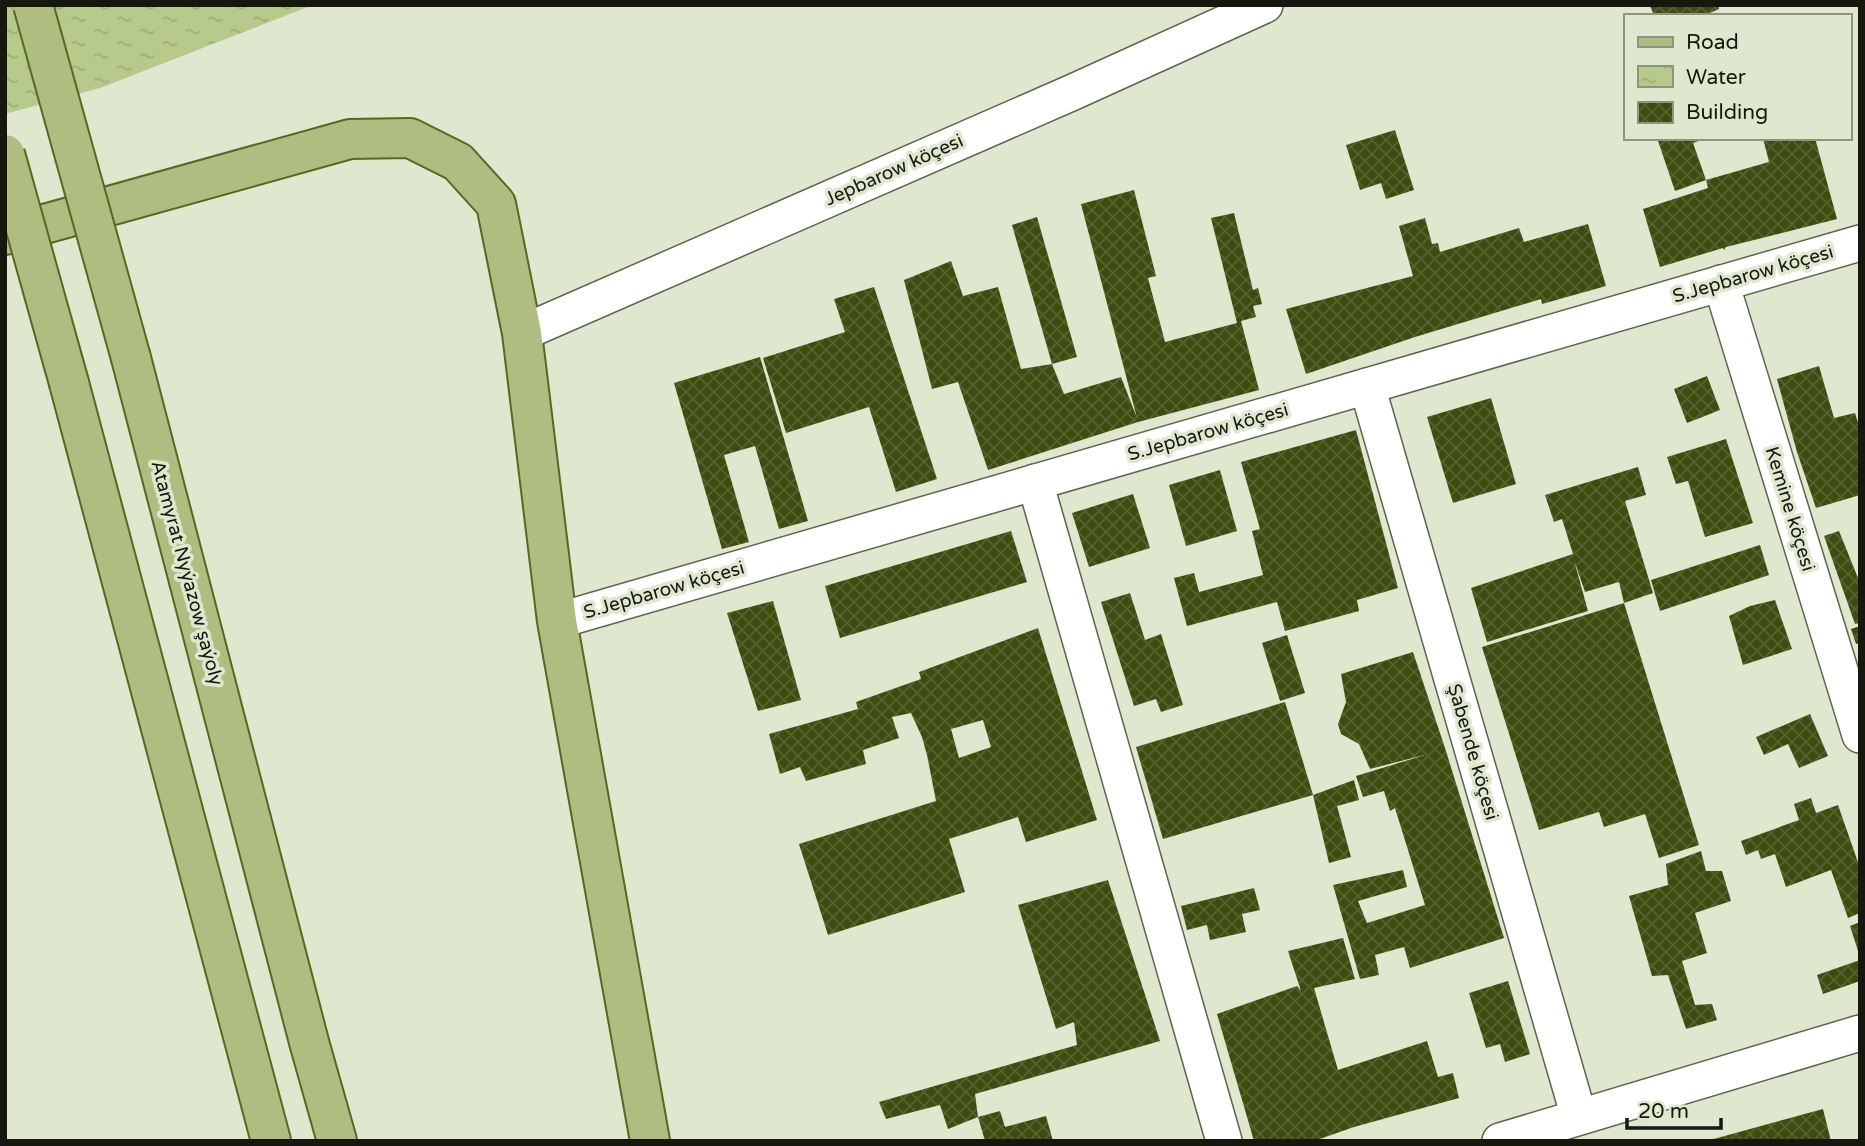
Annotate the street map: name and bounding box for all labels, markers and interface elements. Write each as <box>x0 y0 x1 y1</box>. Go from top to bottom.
legend <box>1624 14 1851 140</box>
text: Road <box>1686 30 1739 55</box>
text: Water <box>1686 65 1746 90</box>
text: Building <box>1686 100 1768 125</box>
street label: Jepbarow köçesi <box>821 130 967 210</box>
street label: S.Jepbarow köçesi <box>1670 241 1836 307</box>
street label: S.Jepbarow köçesi <box>1125 399 1291 465</box>
street label: Kemine köçesi <box>1761 444 1819 574</box>
street label: Atamyrat Nyýazow şaýoly <box>146 458 228 688</box>
street label: S.Jepbarow köçesi <box>581 557 747 623</box>
street label: Şabende köçesi <box>1443 681 1503 823</box>
scale bar <box>1627 1086 1722 1130</box>
text: 20 m <box>1638 1099 1689 1124</box>

